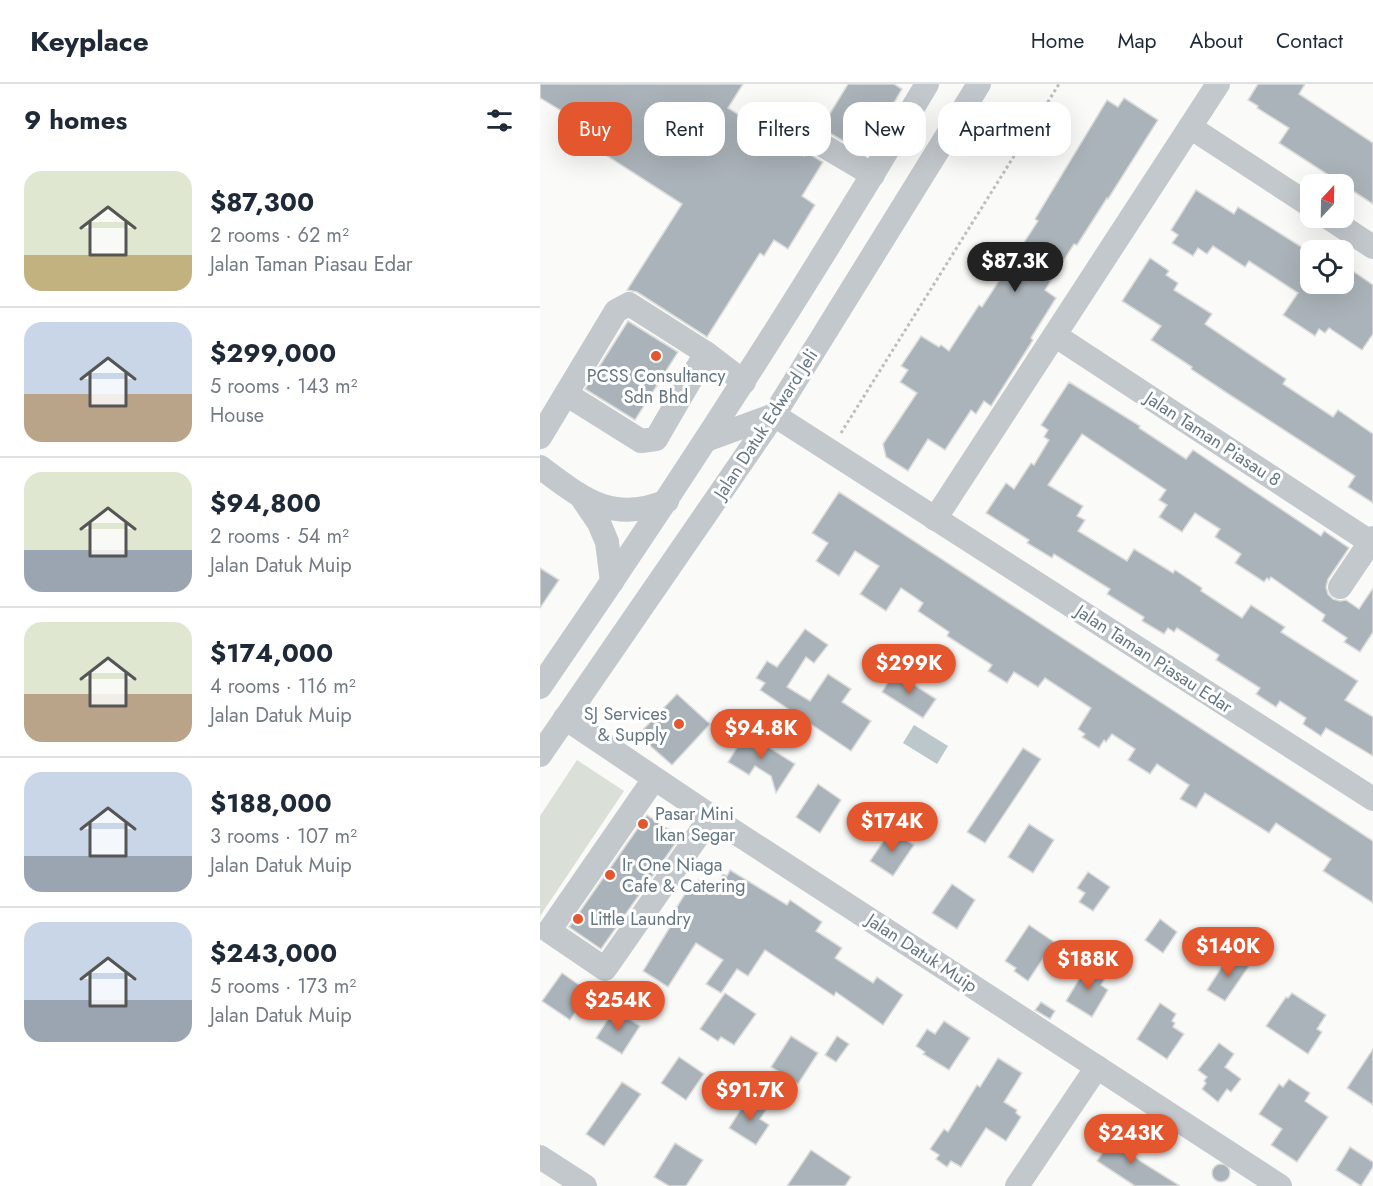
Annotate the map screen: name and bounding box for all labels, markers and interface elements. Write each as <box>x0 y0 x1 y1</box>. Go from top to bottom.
text: Keyplace <box>30 21 149 62</box>
text: Home <box>1031 26 1084 56</box>
text: Map <box>1117 26 1157 56</box>
text: About <box>1190 26 1243 56</box>
text: Contact <box>1276 26 1343 56</box>
text: 9 homes <box>24 101 127 139</box>
chip: Buy <box>558 102 632 156</box>
chip: Rent <box>644 102 725 156</box>
chip: Filters <box>737 102 831 156</box>
chip: New <box>843 102 926 156</box>
chip: Apartment <box>938 102 1071 156</box>
icon: filters <box>483 104 516 137</box>
north arrow <box>1300 174 1354 228</box>
map controls <box>1300 174 1354 294</box>
text: $87,300 <box>210 183 314 221</box>
icon: home <box>72 195 144 267</box>
text: 2 rooms · 62 m² <box>210 221 349 250</box>
button: locate <box>1300 240 1354 294</box>
pin: $87.3K <box>966 242 1064 293</box>
text: $87.3K <box>981 247 1049 276</box>
text: Jalan Taman Piasau Edar <box>210 250 413 279</box>
text: $299,000 <box>210 334 336 372</box>
street label: Jalan Datuk Edward Jeli <box>707 344 824 506</box>
icon: home <box>72 346 144 418</box>
marker: PCSS Consultancy Sdn Bhd <box>649 349 663 363</box>
place label: PCSS Consultancy Sdn Bhd <box>587 363 725 410</box>
text: 5 rooms · 143 m² <box>210 372 357 401</box>
street label: Jalan Taman Piasau 8 <box>1138 384 1286 493</box>
text: House <box>210 401 264 430</box>
text: $94,800 <box>210 484 321 522</box>
icon: home <box>72 496 144 568</box>
text: 2 rooms · 54 m² <box>210 522 349 551</box>
text: Jalan Datuk Muip <box>210 551 352 580</box>
street label: Jalan Taman Piasau Edar <box>1069 597 1238 720</box>
text: $174,000 <box>210 634 333 672</box>
pin: $299K <box>867 644 951 695</box>
icon: home <box>72 646 144 718</box>
text: $299K <box>876 649 942 678</box>
text: 4 rooms · 116 m² <box>210 672 356 701</box>
text: Jalan Datuk Muip <box>210 701 352 730</box>
place label: SJ Services & Supply <box>584 701 667 748</box>
pin: $94.8K <box>712 709 810 760</box>
text: $94.8K <box>725 714 797 743</box>
marker: SJ Services & Supply <box>672 717 686 731</box>
text: $188,000 <box>210 784 332 822</box>
icon: home <box>72 796 144 868</box>
place label: Pasar Mini Ikan Segar <box>655 801 736 848</box>
pin: $174K <box>850 802 934 853</box>
text: $174K <box>861 807 923 836</box>
marker: Pasar Mini Ikan Segar <box>636 817 650 831</box>
text: 3 rooms · 107 m² <box>210 822 357 851</box>
text: Jalan Datuk Muip <box>210 851 352 880</box>
place label: Ir One Niaga Cafe & Catering <box>622 852 746 899</box>
marker: Ir One Niaga Cafe & Catering <box>603 868 617 882</box>
place label: Little Laundry <box>590 906 691 932</box>
street label: Jalan Datuk Muip <box>860 906 983 999</box>
marker: Little Laundry <box>571 912 585 926</box>
pin: $140K <box>1186 927 1270 978</box>
text: $140K <box>1196 932 1260 961</box>
text: $243,000 <box>210 934 337 972</box>
pin: $188K <box>1046 940 1130 991</box>
text: $188K <box>1057 945 1119 974</box>
icon: home <box>72 946 144 1018</box>
text: 5 rooms · 173 m² <box>210 972 356 1001</box>
pin: $254K <box>576 981 660 1032</box>
text: $254K <box>585 986 651 1015</box>
text: Jalan Datuk Muip <box>210 1001 352 1030</box>
pin: $91.7K <box>701 1071 799 1122</box>
text: $91.7K <box>716 1076 784 1105</box>
pin: $243K <box>1089 1114 1173 1165</box>
text: $243K <box>1098 1119 1164 1148</box>

